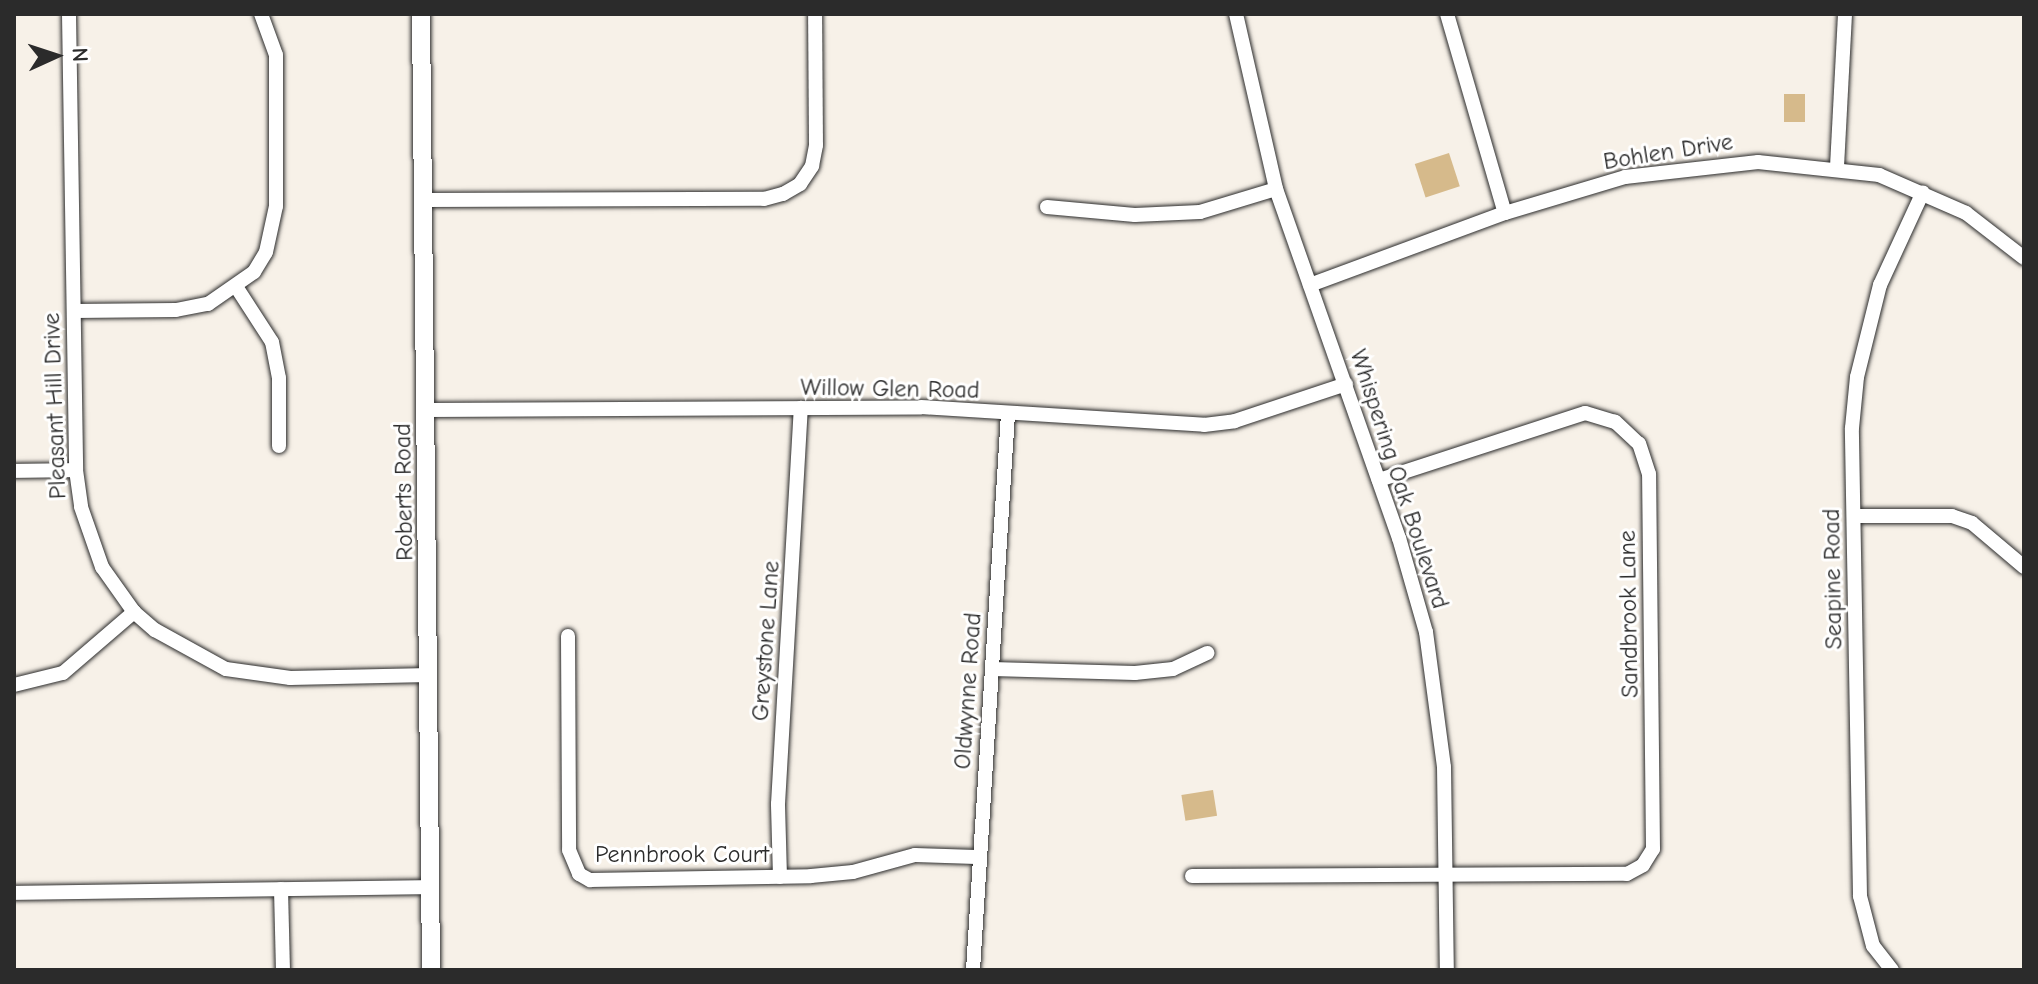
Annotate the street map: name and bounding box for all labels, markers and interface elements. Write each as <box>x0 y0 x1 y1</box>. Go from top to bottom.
north arrow <box>16 16 96 96</box>
text: N <box>67 47 93 63</box>
street label: Bohlen Drive <box>1601 128 1735 176</box>
street label: Pleasant Hill Drive <box>37 312 73 500</box>
street label: Whispering Oak Boulevard <box>1343 346 1455 612</box>
street label: Willow Glen Road <box>800 373 980 405</box>
street label: Roberts Road <box>388 423 420 561</box>
street label: Seapine Road <box>1817 508 1849 650</box>
street label: Sandbrook Lane <box>1613 530 1645 698</box>
street label: Greystone Lane <box>746 560 786 722</box>
street label: Oldwynne Road <box>948 612 988 770</box>
street label: Pennbrook Court <box>595 841 769 869</box>

